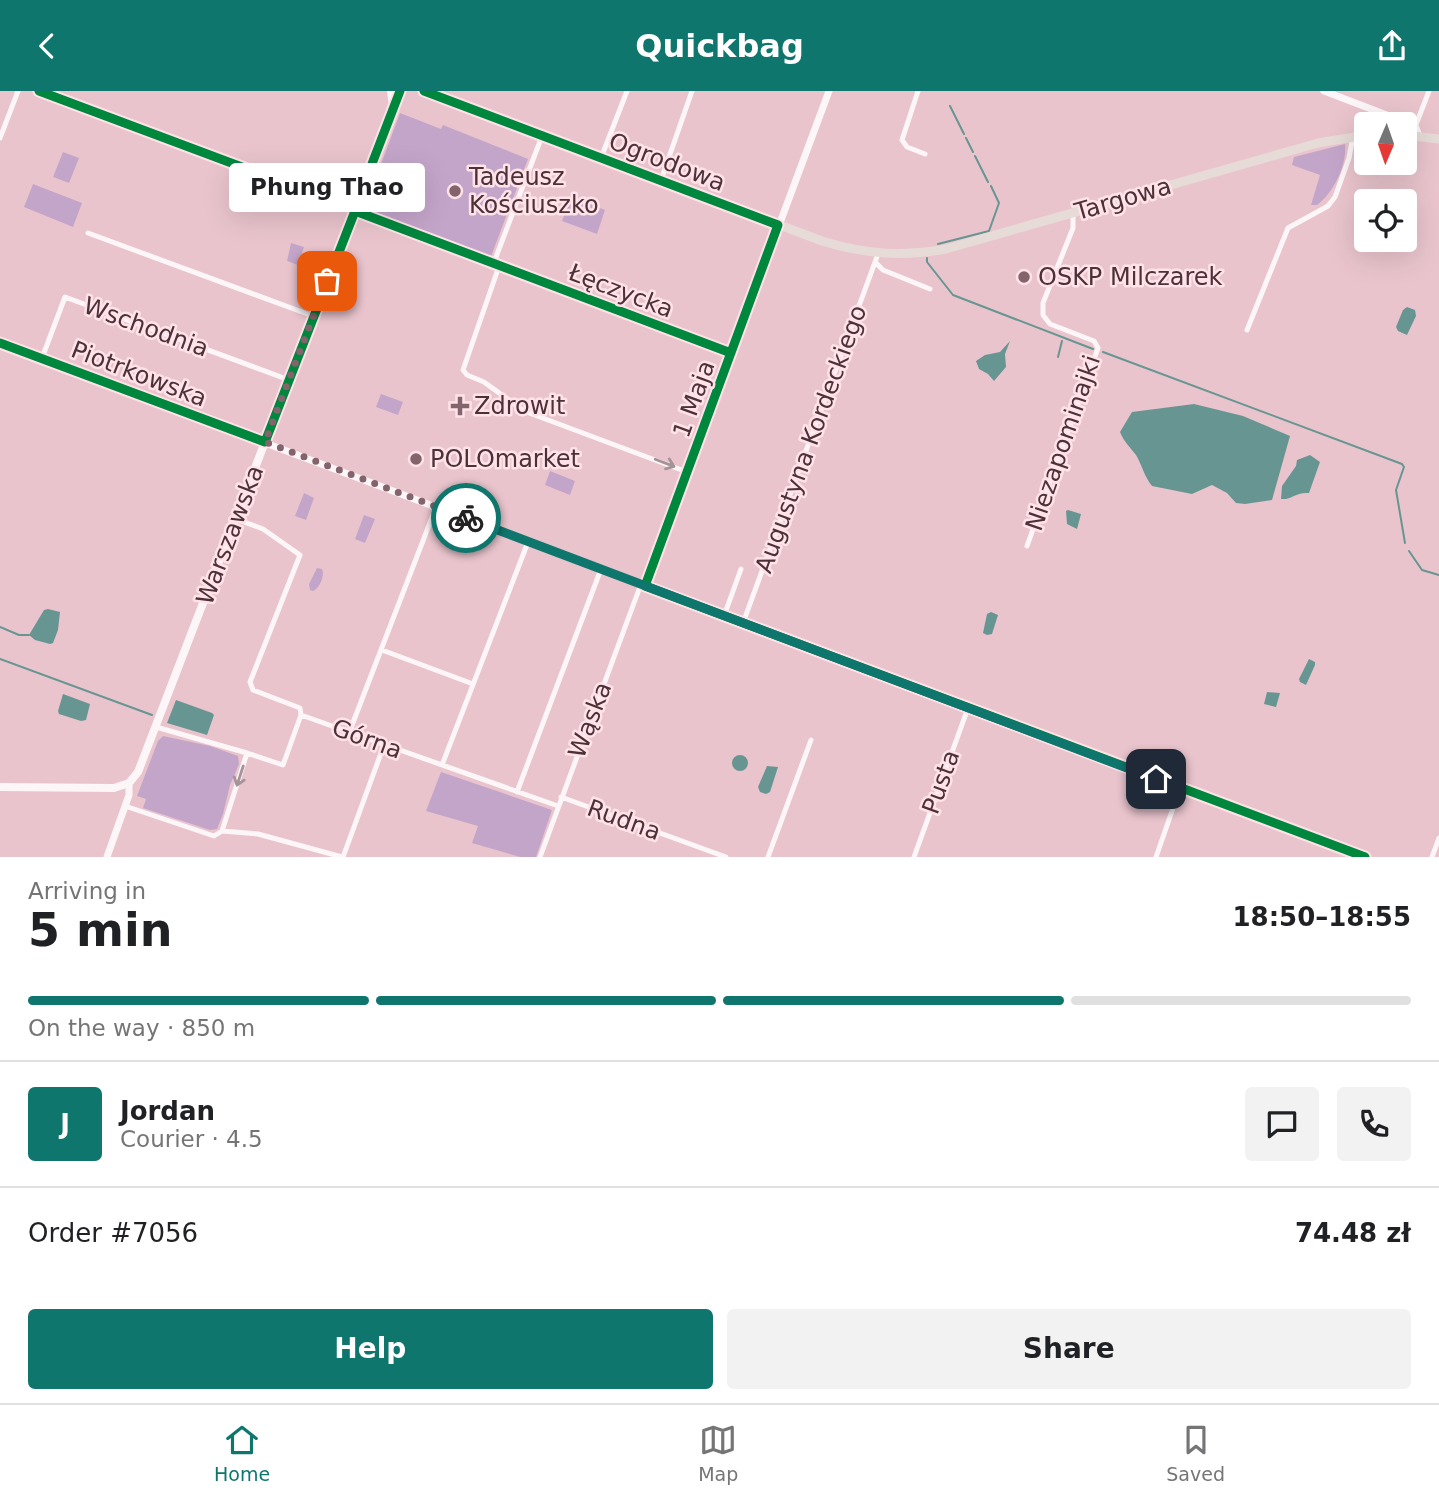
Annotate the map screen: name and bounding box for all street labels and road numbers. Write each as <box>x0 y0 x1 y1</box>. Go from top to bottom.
street label: Ogrodowa <box>605 127 729 197</box>
street label: Targowa <box>1071 172 1174 226</box>
street label: Łęczycka <box>564 258 677 324</box>
street label: Wschodnia <box>80 291 212 363</box>
street label: Augustyna Kordeckiego <box>749 301 873 577</box>
street label: Piotrkowska <box>67 335 211 413</box>
street label: Niezapominajki <box>1020 352 1106 534</box>
street label: 1 Maja <box>667 357 721 441</box>
street label: Warszawska <box>191 461 269 609</box>
street label: Wąska <box>563 678 617 762</box>
street label: Górna <box>328 713 406 765</box>
street label: Pusta <box>917 746 965 818</box>
street label: Rudna <box>584 794 664 846</box>

